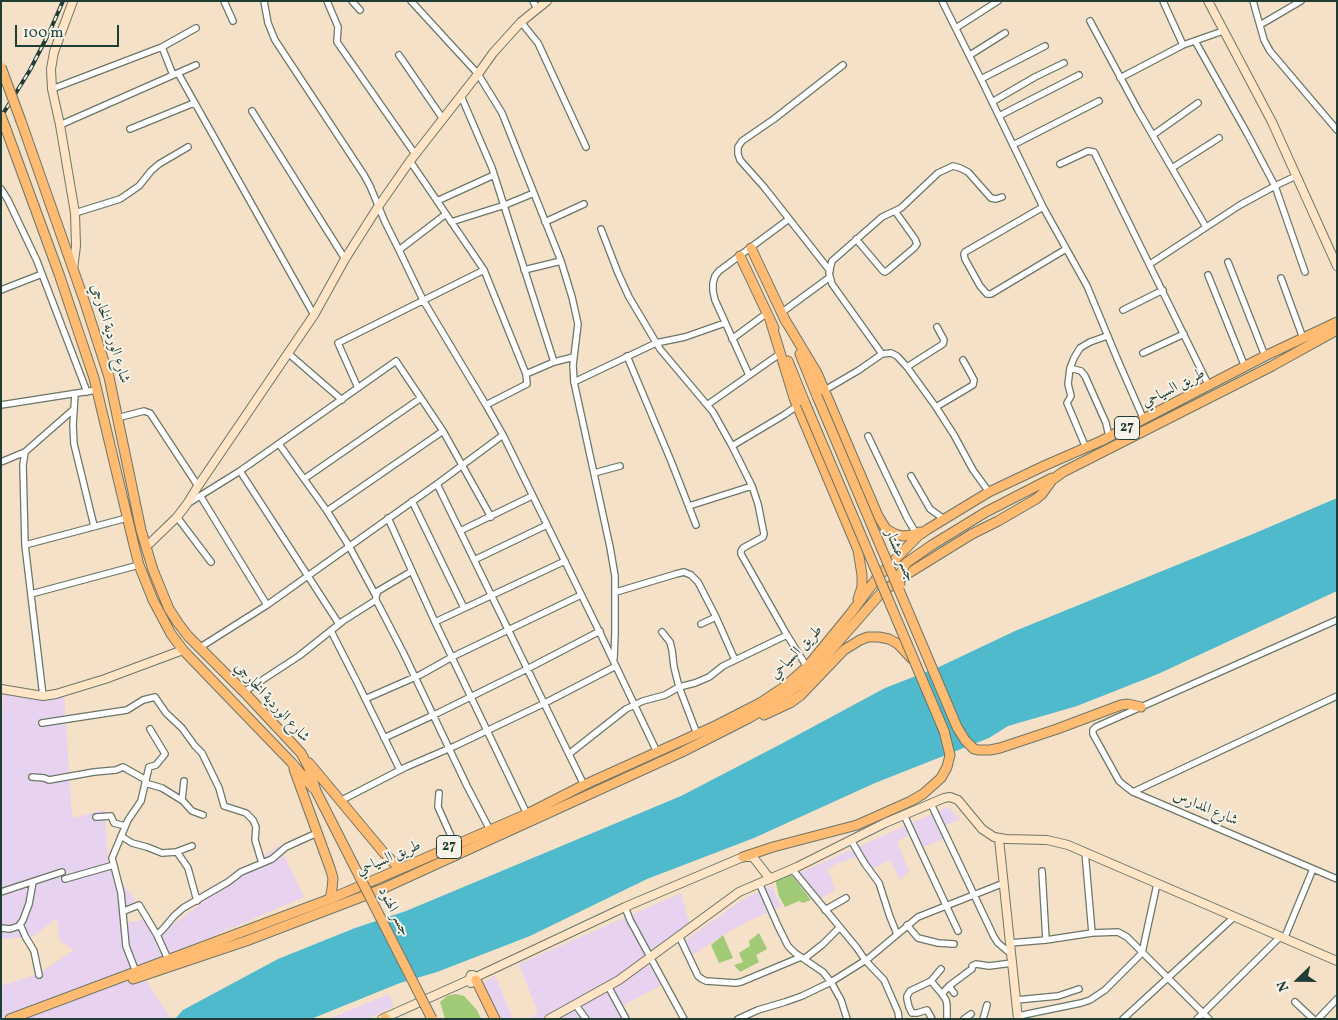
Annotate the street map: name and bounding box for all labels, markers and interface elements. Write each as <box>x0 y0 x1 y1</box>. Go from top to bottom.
scale bar <box>18 15 121 47</box>
text: 100 m <box>23 23 63 44</box>
street label: شارع الوردية الخارجي <box>85 282 133 386</box>
street label: طريق السياحي <box>1139 365 1209 413</box>
road number: 27 <box>1114 416 1140 439</box>
street label: جسر عشتار <box>880 527 918 585</box>
street label: طريق السياحي <box>767 622 827 684</box>
street label: شارع الوردية الخارجي <box>229 659 313 747</box>
street label: شارع المدارس <box>1170 787 1240 831</box>
road number: 27 <box>436 836 462 859</box>
street label: طريق السياحي <box>354 837 424 881</box>
street label: جسر الهنود <box>373 884 413 940</box>
north arrow <box>1273 955 1323 1005</box>
text: N <box>1273 978 1294 994</box>

